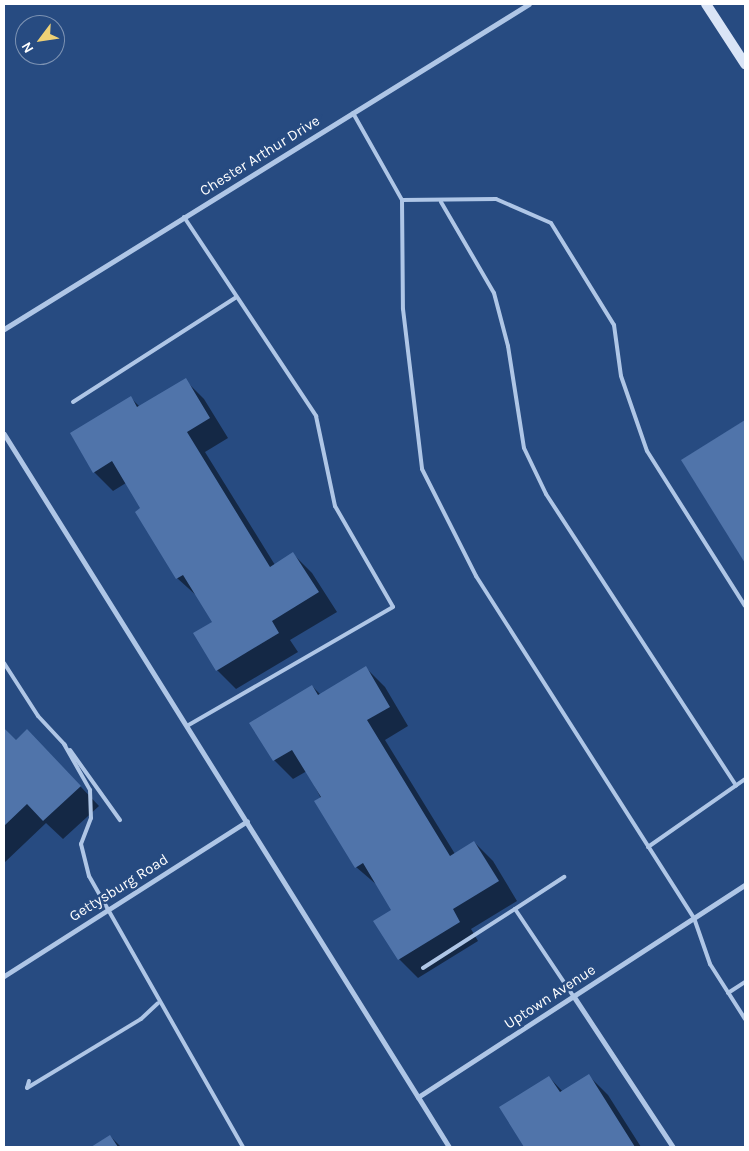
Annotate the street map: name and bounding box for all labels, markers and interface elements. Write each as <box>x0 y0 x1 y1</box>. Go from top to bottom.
north arrow <box>15 15 65 65</box>
text: N <box>18 39 37 56</box>
street label: Chester Arthur Drive <box>197 112 323 200</box>
street label: Gettysburg Road <box>66 850 172 926</box>
street label: Uptown Avenue <box>501 961 599 1033</box>

